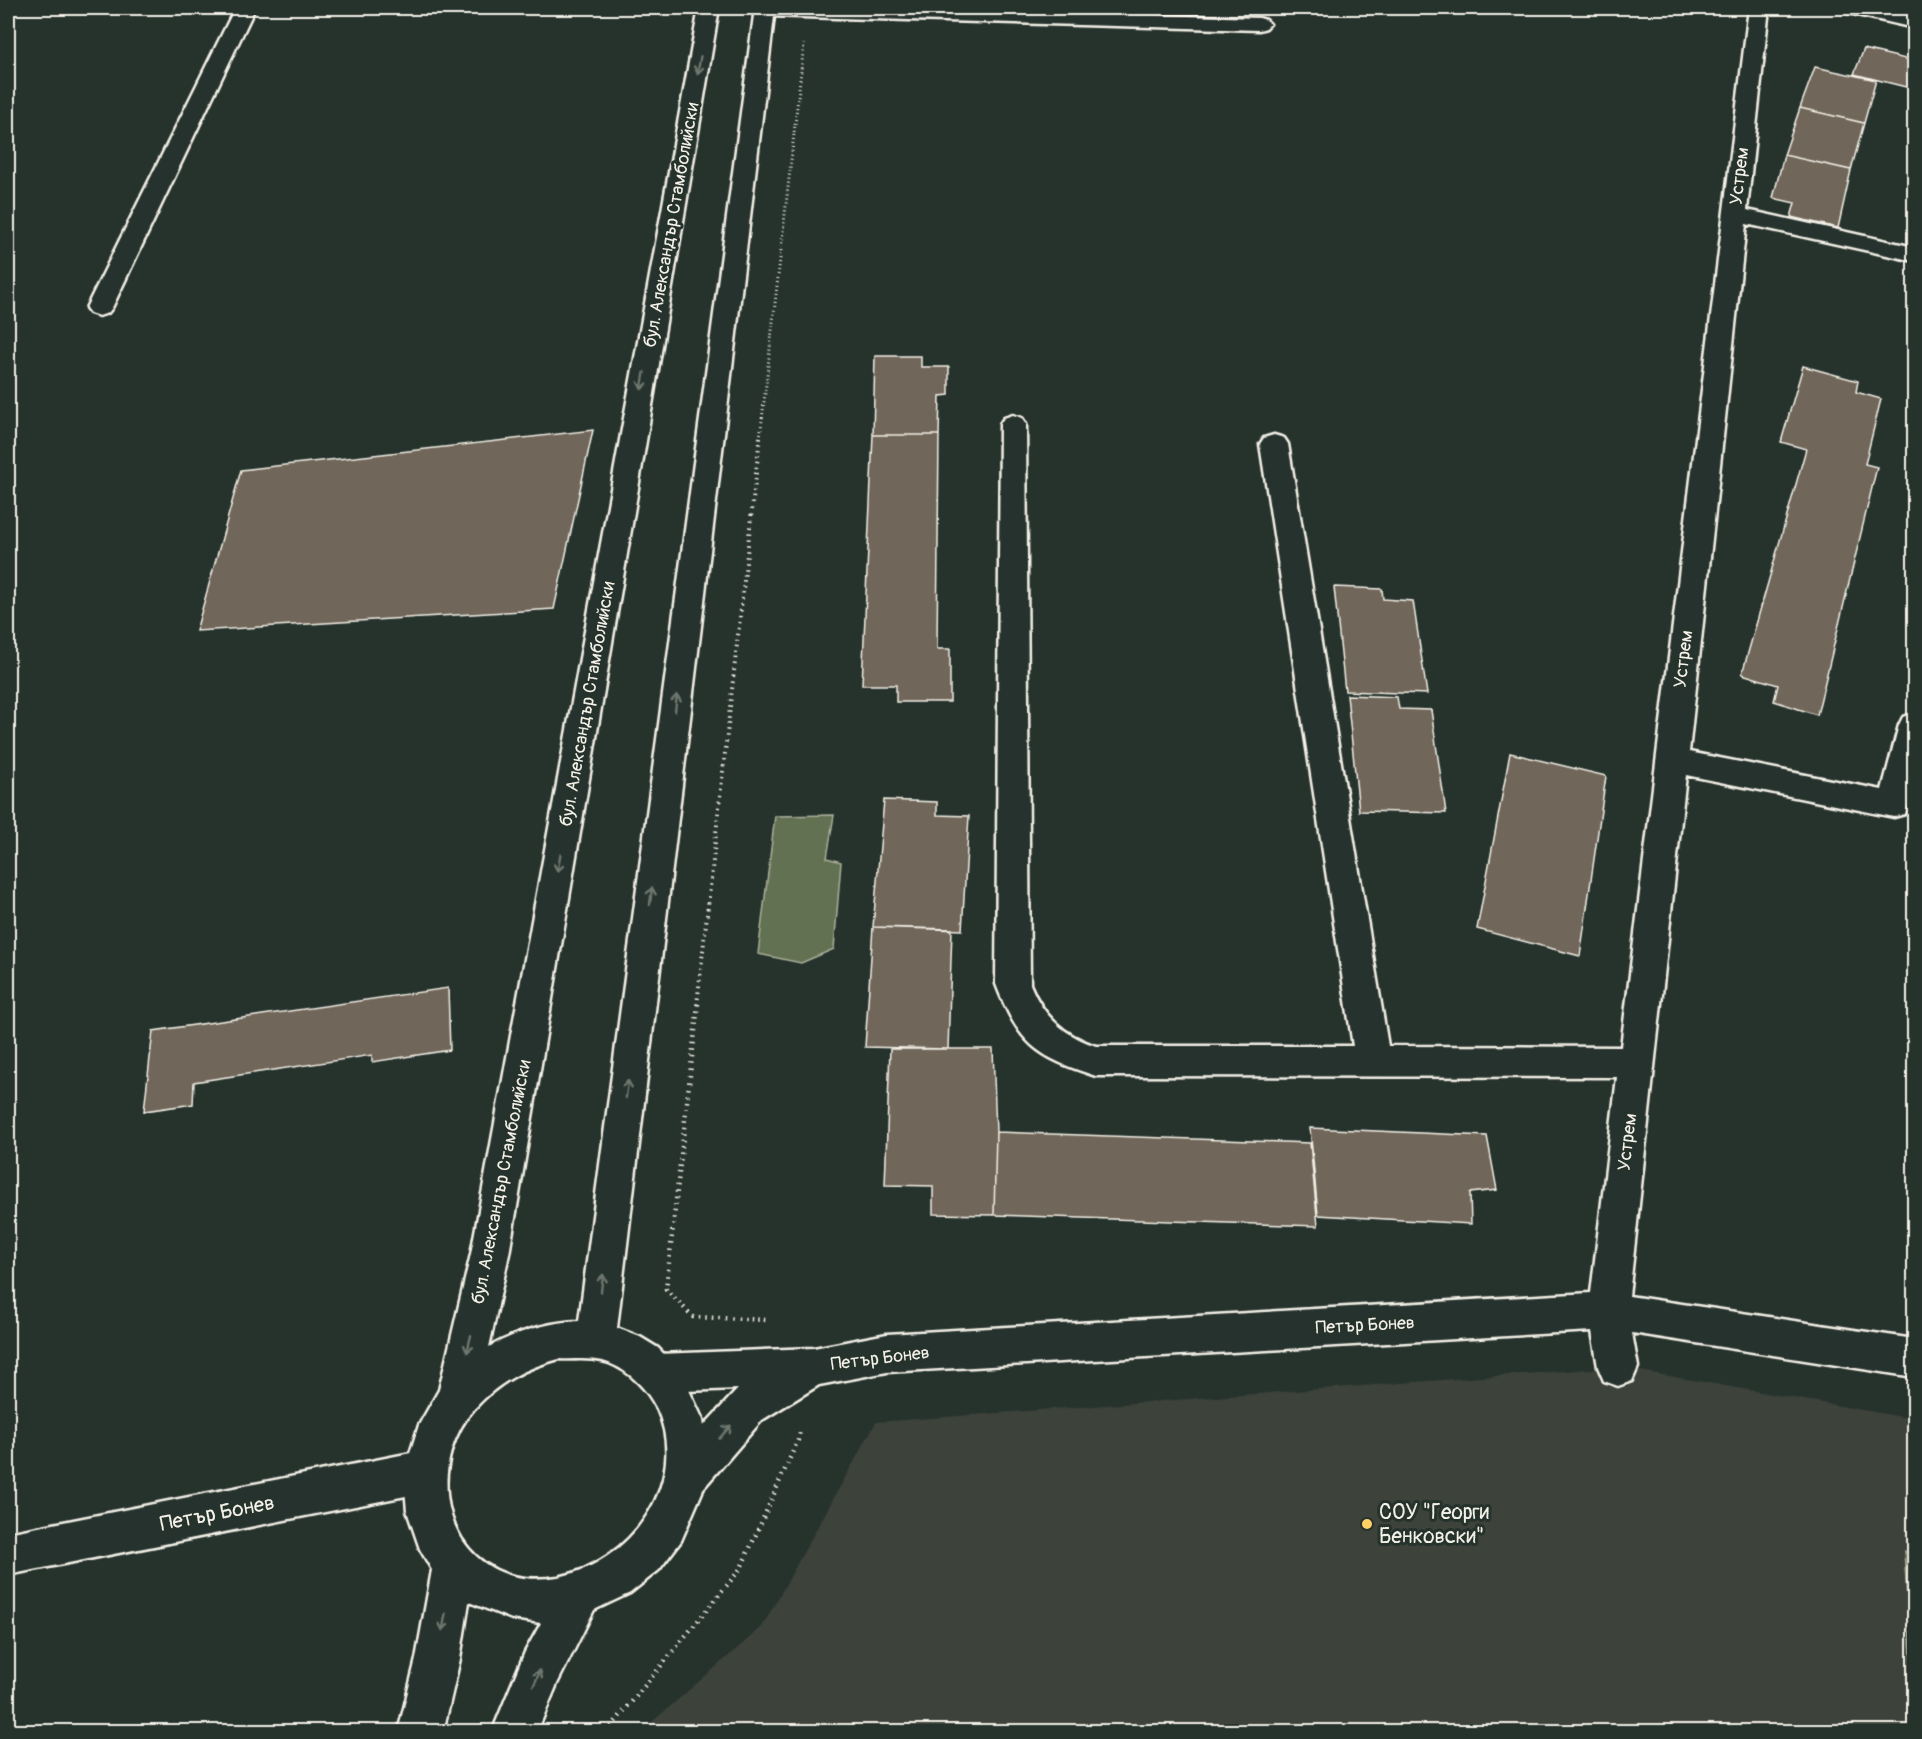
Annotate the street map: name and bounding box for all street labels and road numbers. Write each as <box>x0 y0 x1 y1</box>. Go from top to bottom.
street label: бул. Александър Стамболийски <box>639 101 704 349</box>
street label: Устрем <box>1725 146 1754 206</box>
street label: бул. Александър Стамболийски <box>555 580 620 828</box>
street label: Устрем <box>1669 629 1698 689</box>
street label: бул. Александър Стамболийски <box>467 1058 536 1306</box>
street label: Устрем <box>1613 1112 1642 1172</box>
street label: Петър Бонев <box>1315 1311 1415 1340</box>
street label: Петър Бонев <box>829 1341 931 1376</box>
street label: Петър Бонев <box>158 1489 277 1538</box>

